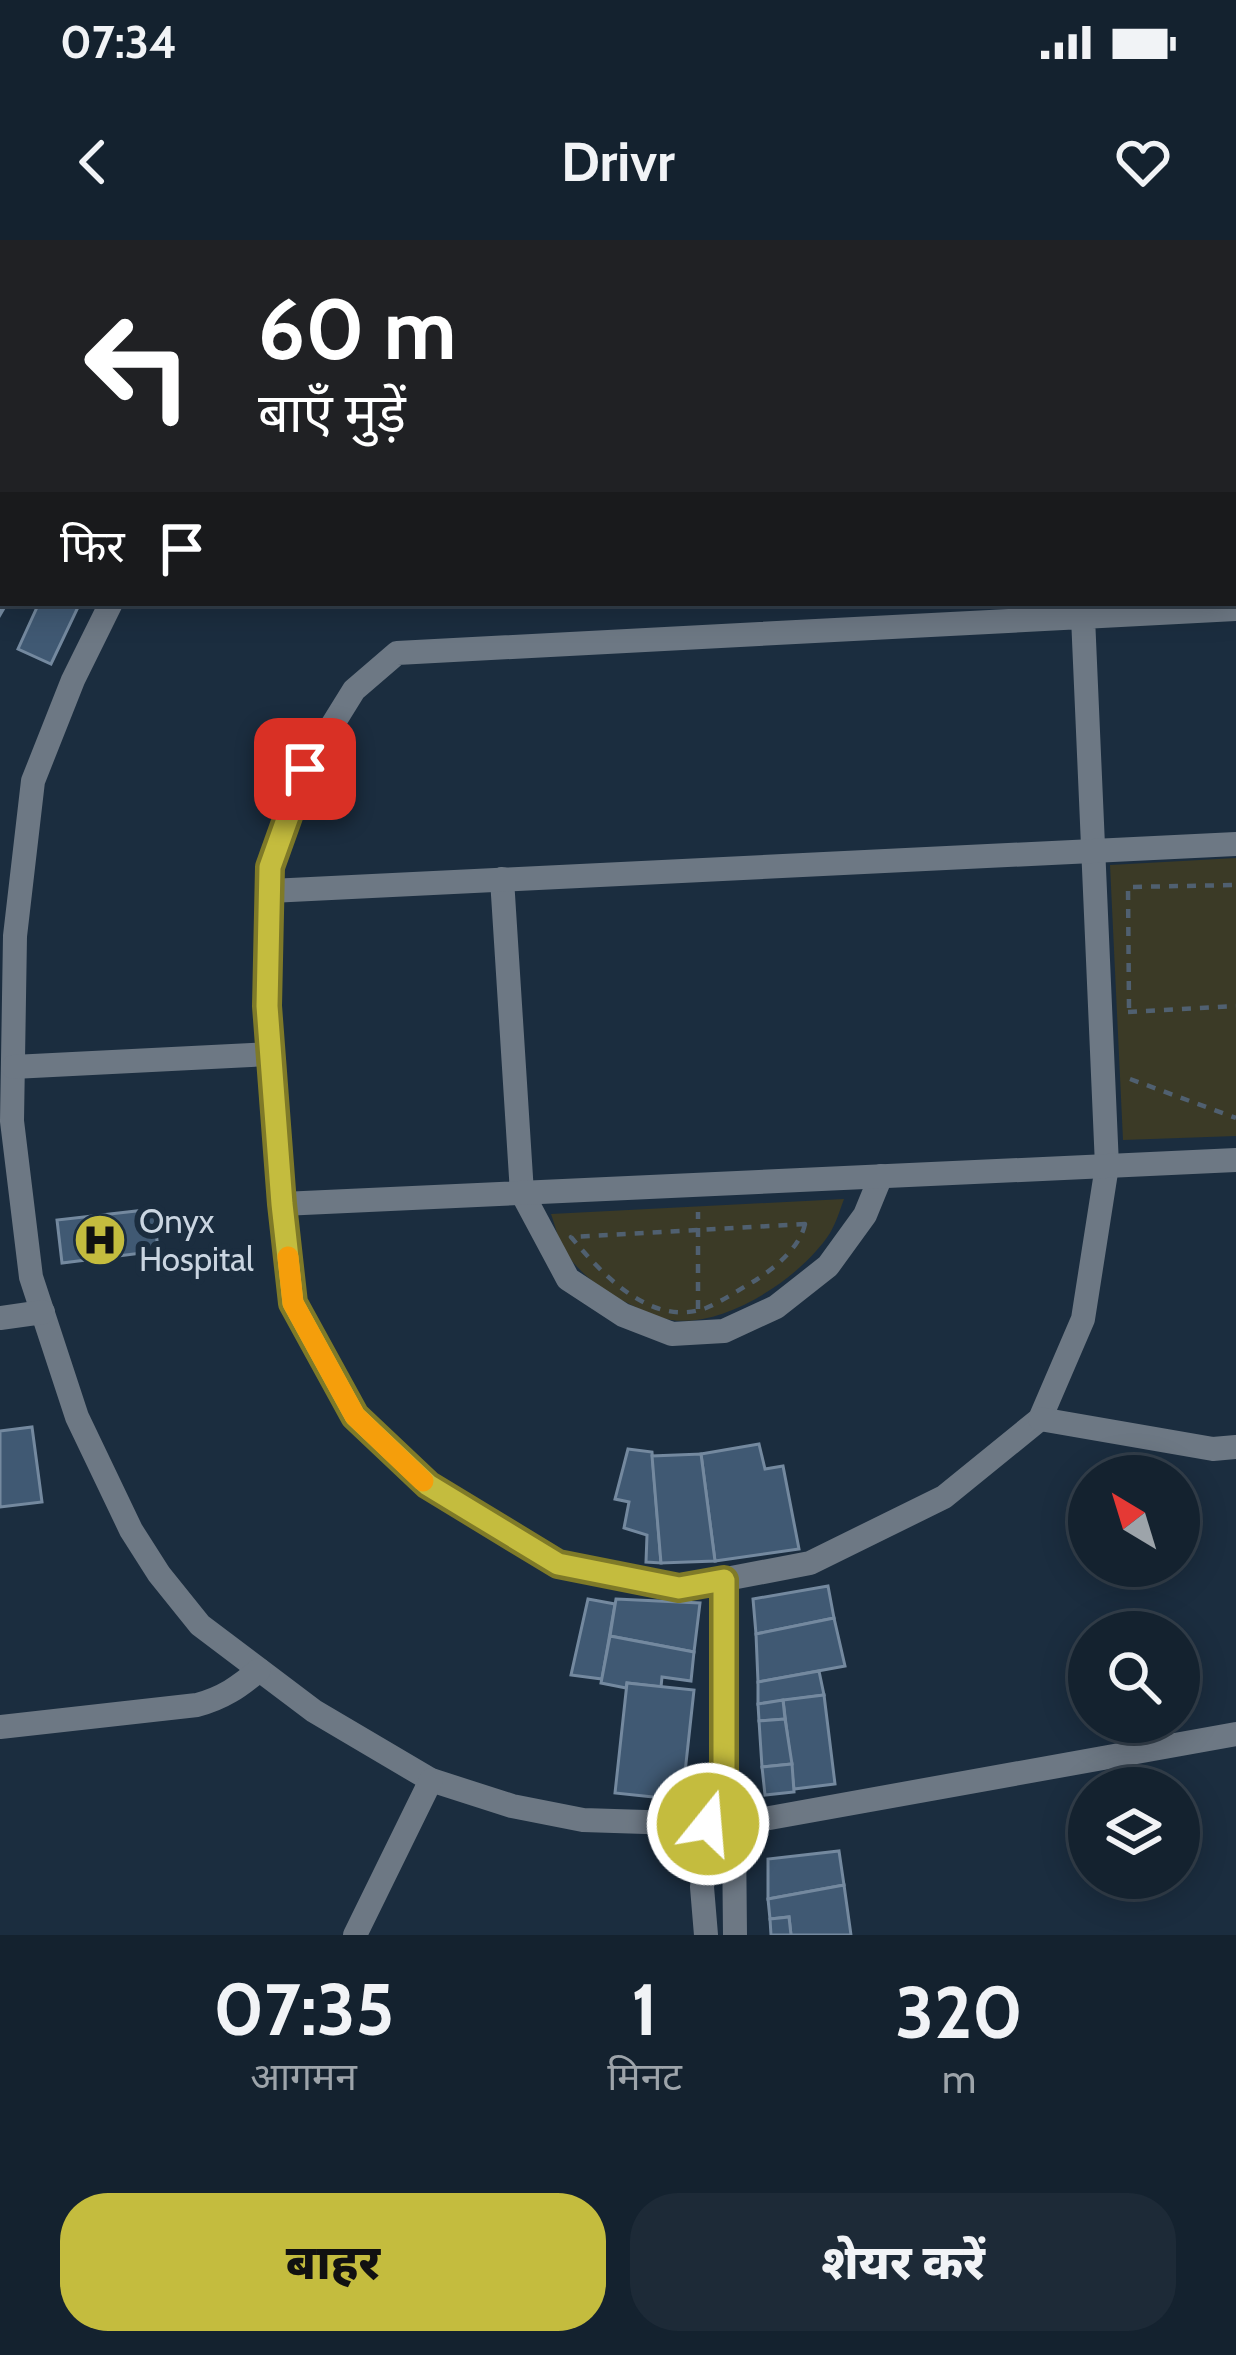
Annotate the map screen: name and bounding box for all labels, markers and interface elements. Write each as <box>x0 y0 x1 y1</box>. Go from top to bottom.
text: 07:34 <box>60 15 177 69</box>
icon: back <box>60 129 126 195</box>
text: Drivr <box>561 129 675 195</box>
icon: heart <box>1110 129 1176 195</box>
text: 60 m <box>258 278 456 380</box>
icon: left <box>60 288 216 444</box>
text: बाएँ मुड़ें <box>258 380 406 446</box>
icon: arrive <box>149 516 215 582</box>
text: फिर <box>60 519 125 573</box>
pin <box>254 718 356 820</box>
icon: arrive <box>272 736 338 802</box>
place label: Onyx Hospital <box>139 1201 254 1279</box>
hospital icon: Onyx Hospital <box>72 1212 128 1268</box>
north arrow <box>1068 1455 1200 1587</box>
map controls <box>1068 1455 1200 1899</box>
button: search <box>1068 1611 1200 1743</box>
position arrow <box>645 1761 771 1887</box>
button: layers <box>1068 1767 1200 1899</box>
text: 07:35 <box>213 1966 394 2053</box>
text: 1 <box>631 1966 658 2053</box>
text: 320 <box>895 1969 1023 2056</box>
text: आगमन <box>250 2052 357 2100</box>
text: मिनट <box>607 2052 682 2100</box>
text: m <box>942 2055 976 2103</box>
button: बाहर <box>60 2193 606 2331</box>
button: शेयर करें <box>630 2193 1176 2331</box>

